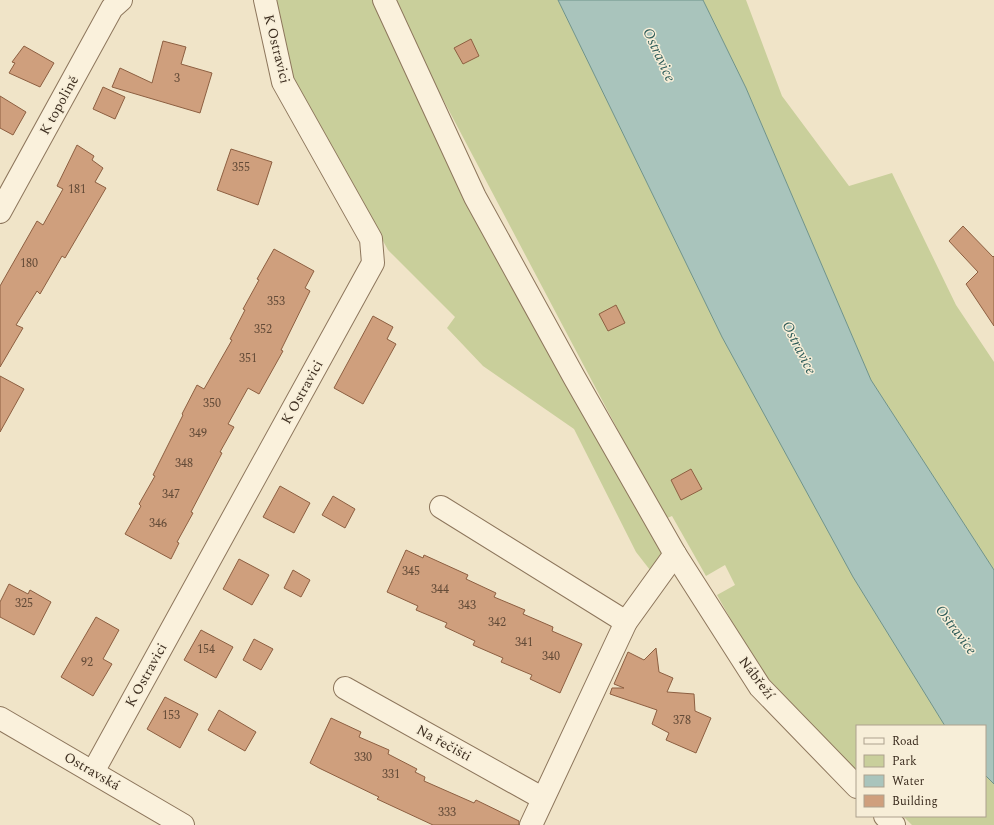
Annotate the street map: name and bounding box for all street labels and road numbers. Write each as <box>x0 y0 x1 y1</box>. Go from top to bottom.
street label: K Ostravici <box>258 12 296 86</box>
street label: K topolině <box>34 71 84 139</box>
street label: K Ostravici <box>276 356 328 428</box>
street label: K Ostravici <box>120 639 172 711</box>
street label: Nábřeží <box>734 652 781 704</box>
street label: Na řečišti <box>413 719 475 767</box>
street label: Ostravská <box>60 746 124 796</box>

